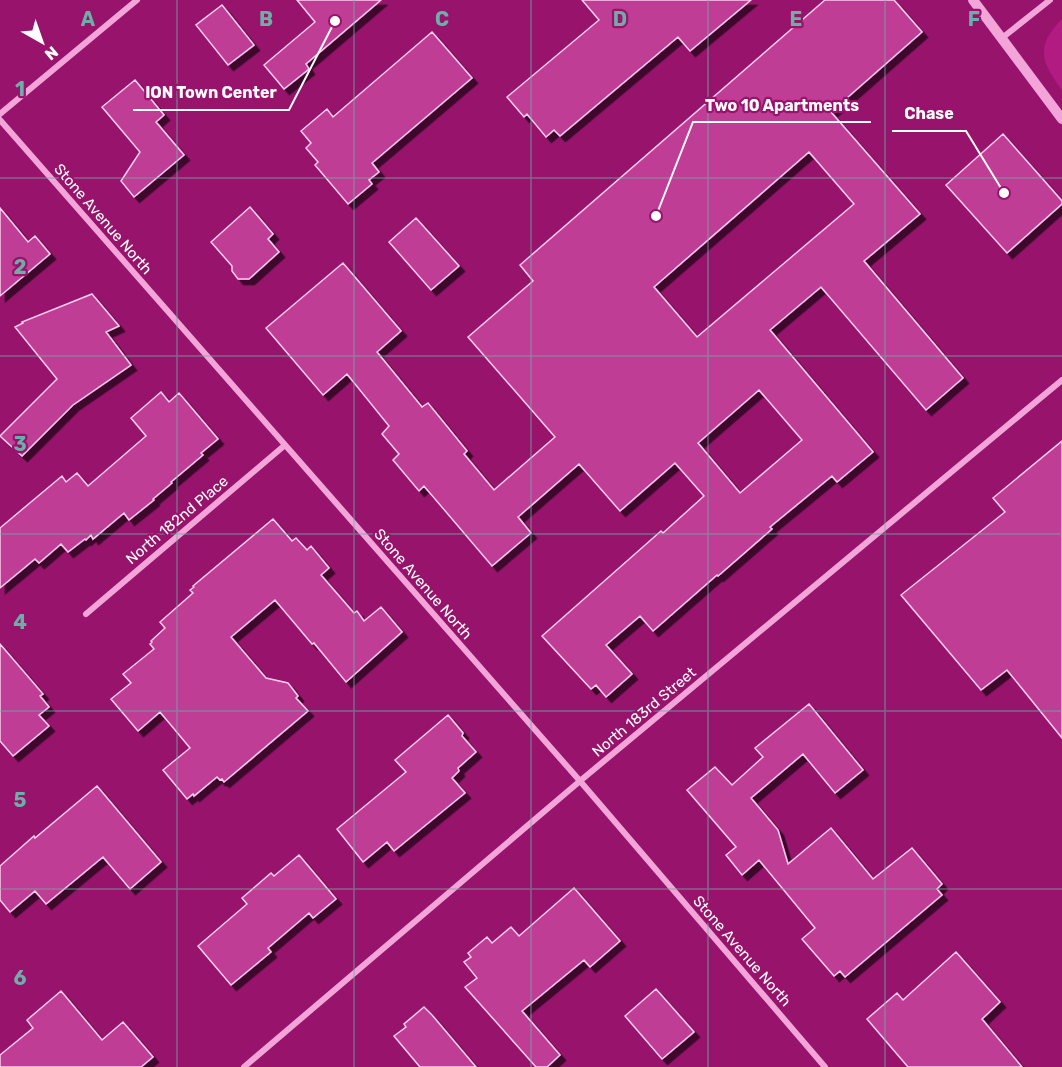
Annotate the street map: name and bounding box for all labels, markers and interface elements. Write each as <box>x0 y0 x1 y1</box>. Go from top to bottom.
text: A <box>81 7 96 31</box>
text: B <box>259 7 273 31</box>
text: C <box>435 7 449 31</box>
text: D <box>613 7 627 31</box>
text: E <box>790 7 802 31</box>
text: F <box>968 7 980 31</box>
north arrow <box>12 12 72 72</box>
text: N <box>41 42 62 64</box>
callout: ION Town Center <box>133 76 289 110</box>
text: 1 <box>15 77 25 101</box>
text: ION Town Center <box>145 83 278 102</box>
callout: Two 10 Apartments <box>693 88 871 122</box>
text: Two 10 Apartments <box>705 96 859 115</box>
callout: Chase <box>892 97 966 131</box>
text: Chase <box>904 104 954 123</box>
street label: Stone Avenue North <box>50 160 156 278</box>
text: 2 <box>14 255 27 279</box>
text: 3 <box>13 432 27 456</box>
street label: North 182nd Place <box>122 472 232 568</box>
street label: Stone Avenue North <box>370 525 476 643</box>
text: 4 <box>13 610 27 634</box>
street label: North 183rd Street <box>588 663 700 761</box>
text: 5 <box>14 788 27 812</box>
street label: Stone Avenue North <box>689 892 795 1010</box>
text: 6 <box>13 966 27 990</box>

